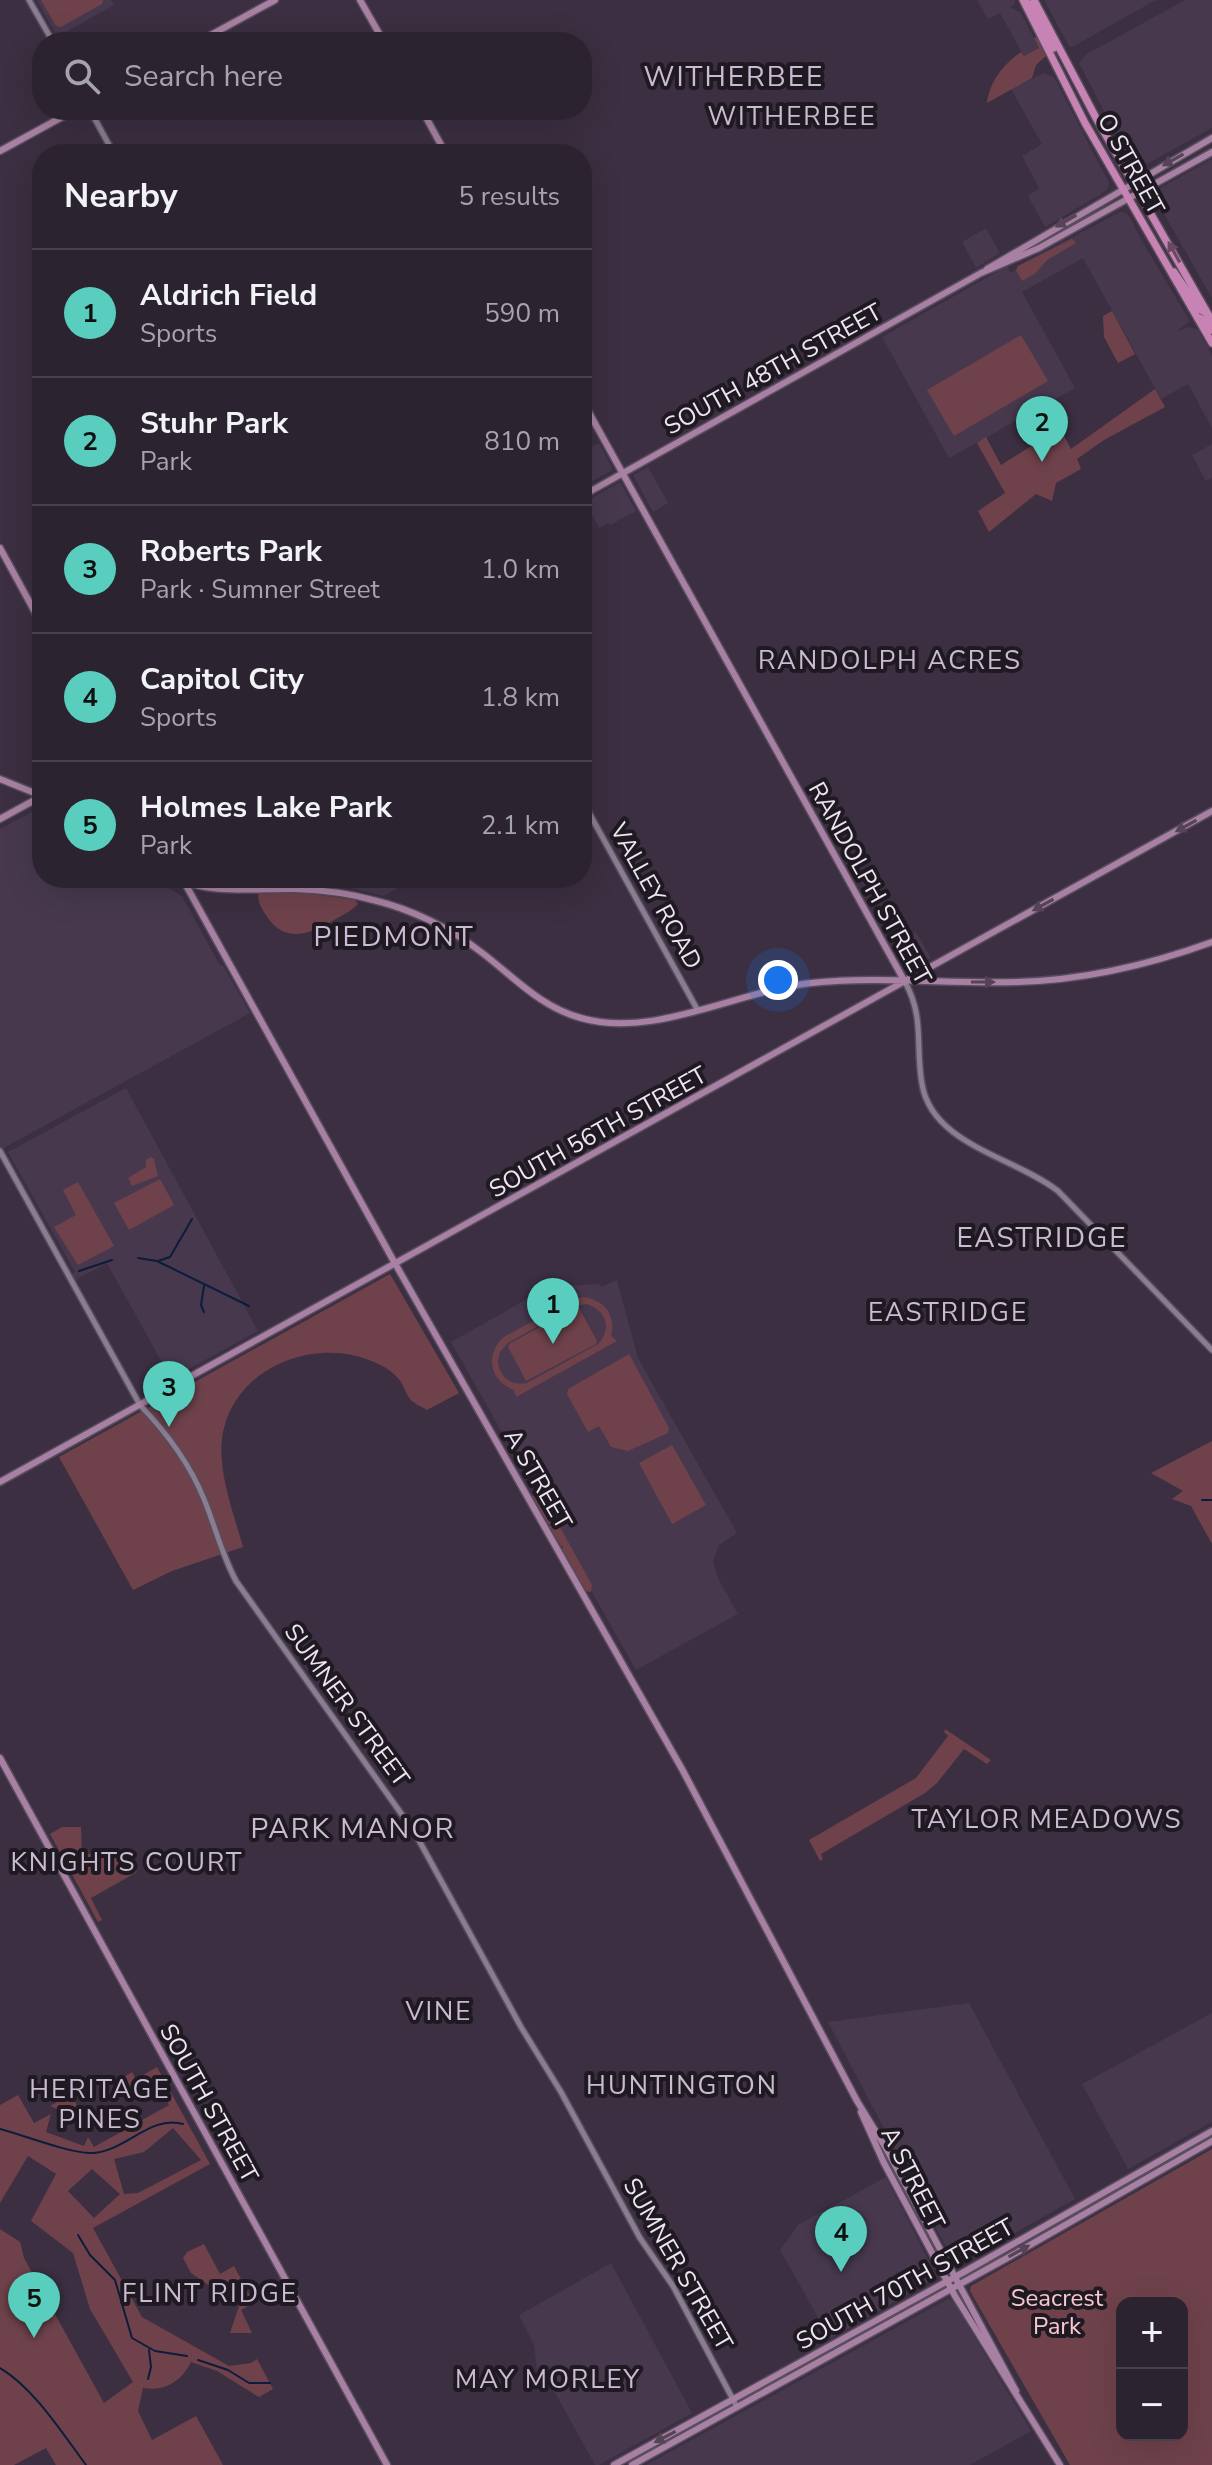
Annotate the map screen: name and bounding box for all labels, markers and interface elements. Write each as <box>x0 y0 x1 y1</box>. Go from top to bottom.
search box <box>32 32 592 120</box>
icon: search <box>60 54 104 98</box>
text: Search here <box>124 56 283 97</box>
district label: WITHERBEE <box>644 58 824 96</box>
district label: WITHERBEE <box>707 99 877 134</box>
street label: O STREET <box>1090 107 1172 221</box>
one-way arrow <box>1162 153 1184 167</box>
text: Nearby <box>64 173 178 219</box>
text: 5 results <box>459 179 560 214</box>
one-way arrow <box>1055 214 1077 228</box>
one-way arrow <box>1167 241 1181 264</box>
text: Aldrich Field <box>140 275 317 316</box>
text: 1 <box>82 296 98 331</box>
text: 590 m <box>484 296 560 331</box>
street label: SOUTH 48TH STREET <box>658 296 888 442</box>
text: Sports <box>140 316 217 351</box>
pin: 2 <box>1016 396 1068 462</box>
text: Stuhr Park <box>140 403 288 444</box>
text: 2 <box>82 424 98 459</box>
text: 810 m <box>484 424 560 459</box>
text: Park <box>140 444 192 479</box>
text: Roberts Park <box>140 531 322 572</box>
text: 3 <box>82 552 98 587</box>
text: 1.0 km <box>481 552 560 587</box>
text: Park · Sumner Street <box>140 572 380 607</box>
district label: RANDOLPH ACRES <box>758 643 1022 678</box>
text: Capitol City <box>140 659 304 700</box>
text: 4 <box>82 680 98 715</box>
text: 1.8 km <box>481 680 560 715</box>
text: Sports <box>140 700 217 735</box>
street label: RANDOLPH STREET <box>801 776 939 990</box>
text: Holmes Lake Park <box>140 787 392 828</box>
text: 5 <box>82 808 98 843</box>
text: 2.1 km <box>481 808 560 843</box>
street label: VALLEY ROAD <box>602 816 709 975</box>
one-way arrow <box>1174 819 1197 833</box>
text: Park <box>140 828 192 863</box>
one-way arrow <box>1031 899 1054 912</box>
district label: PIEDMONT <box>314 918 475 956</box>
your location <box>758 960 798 1000</box>
one-way arrow <box>971 976 996 988</box>
street label: SOUTH 56TH STREET <box>483 1059 713 1205</box>
district label: EASTRIDGE <box>956 1219 1128 1257</box>
pin: 1 <box>527 1278 579 1344</box>
district label: EASTRIDGE <box>868 1295 1028 1330</box>
pin: 3 <box>143 1361 195 1427</box>
street label: A STREET <box>496 1423 580 1535</box>
street label: SUMNER STREET <box>277 1617 417 1793</box>
district label: TAYLOR MEADOWS <box>911 1802 1183 1837</box>
district label: PARK MANOR <box>251 1810 455 1848</box>
district label: KNIGHTS COURT <box>11 1845 243 1880</box>
district label: VINE <box>405 1994 472 2029</box>
street label: SOUTH STREET <box>152 2018 266 2188</box>
district label: HUNTINGTON <box>586 2068 778 2103</box>
district label: HERITAGE PINES <box>29 2072 171 2137</box>
street label: A STREET <box>874 2121 953 2235</box>
street label: SUMNER STREET <box>616 2172 741 2356</box>
pin: 4 <box>815 2206 867 2272</box>
street label: SOUTH 70TH STREET <box>790 2211 1020 2357</box>
one-way arrow <box>1008 2244 1031 2258</box>
pin: 5 <box>8 2272 60 2338</box>
district label: FLINT RIDGE <box>122 2276 298 2311</box>
park label: Seacrest Park <box>1011 2282 1104 2342</box>
map controls <box>1116 2297 1188 2441</box>
button: + <box>1116 2297 1188 2369</box>
district label: MAY MORLEY <box>455 2362 641 2397</box>
button: − <box>1116 2369 1188 2441</box>
one-way arrow <box>654 2429 676 2443</box>

